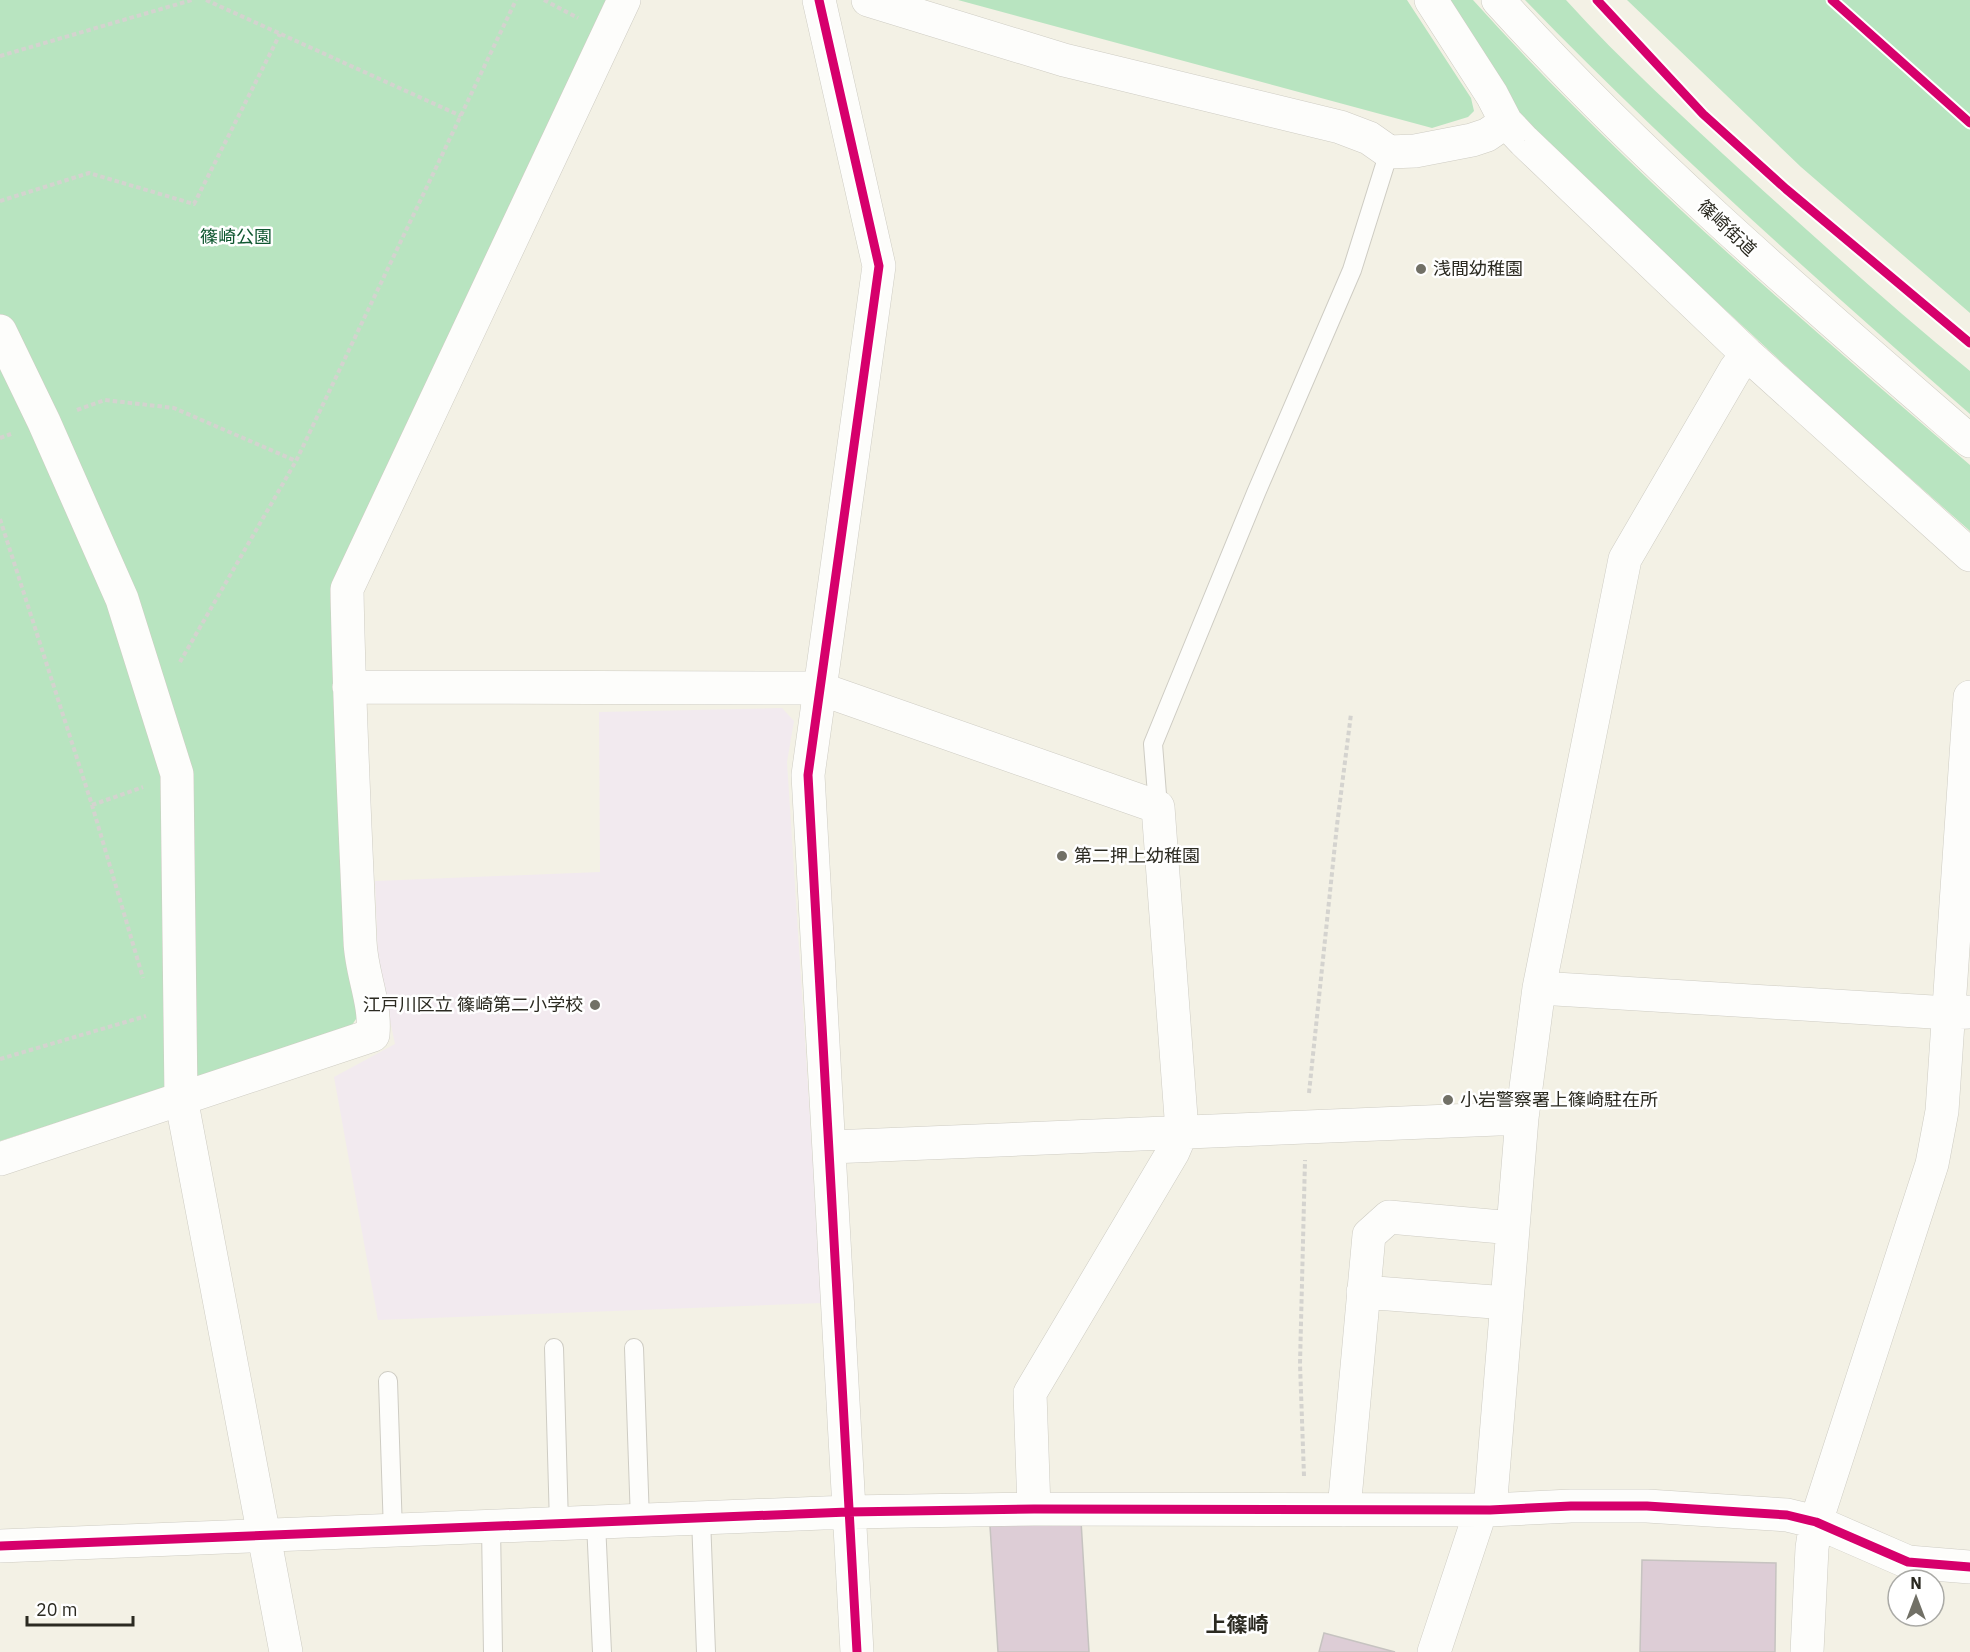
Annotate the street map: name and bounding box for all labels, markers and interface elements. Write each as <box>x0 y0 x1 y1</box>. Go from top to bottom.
street label: 篠崎街道 <box>1693 195 1762 261</box>
park label: 篠崎公園 <box>200 225 272 248</box>
place label: 浅間幼稚園 <box>1433 257 1523 280</box>
marker: 浅間幼稚園 <box>1414 262 1428 276</box>
place label: 第二押上幼稚園 <box>1074 844 1200 867</box>
marker: 第二押上幼稚園 <box>1055 849 1069 863</box>
place label: 江戸川区立 篠崎第二小学校 <box>363 993 583 1016</box>
marker: 江戸川区立 篠崎第二小学校 <box>588 998 602 1012</box>
place label: 小岩警察署上篠崎駐在所 <box>1460 1088 1658 1111</box>
marker: 小岩警察署上篠崎駐在所 <box>1441 1093 1455 1107</box>
north arrow <box>1886 1568 1946 1628</box>
text: N <box>1910 1573 1922 1593</box>
scale bar <box>27 1589 134 1627</box>
text: 20 m <box>36 1598 78 1621</box>
district label: 上篠崎 <box>1206 1610 1269 1638</box>

